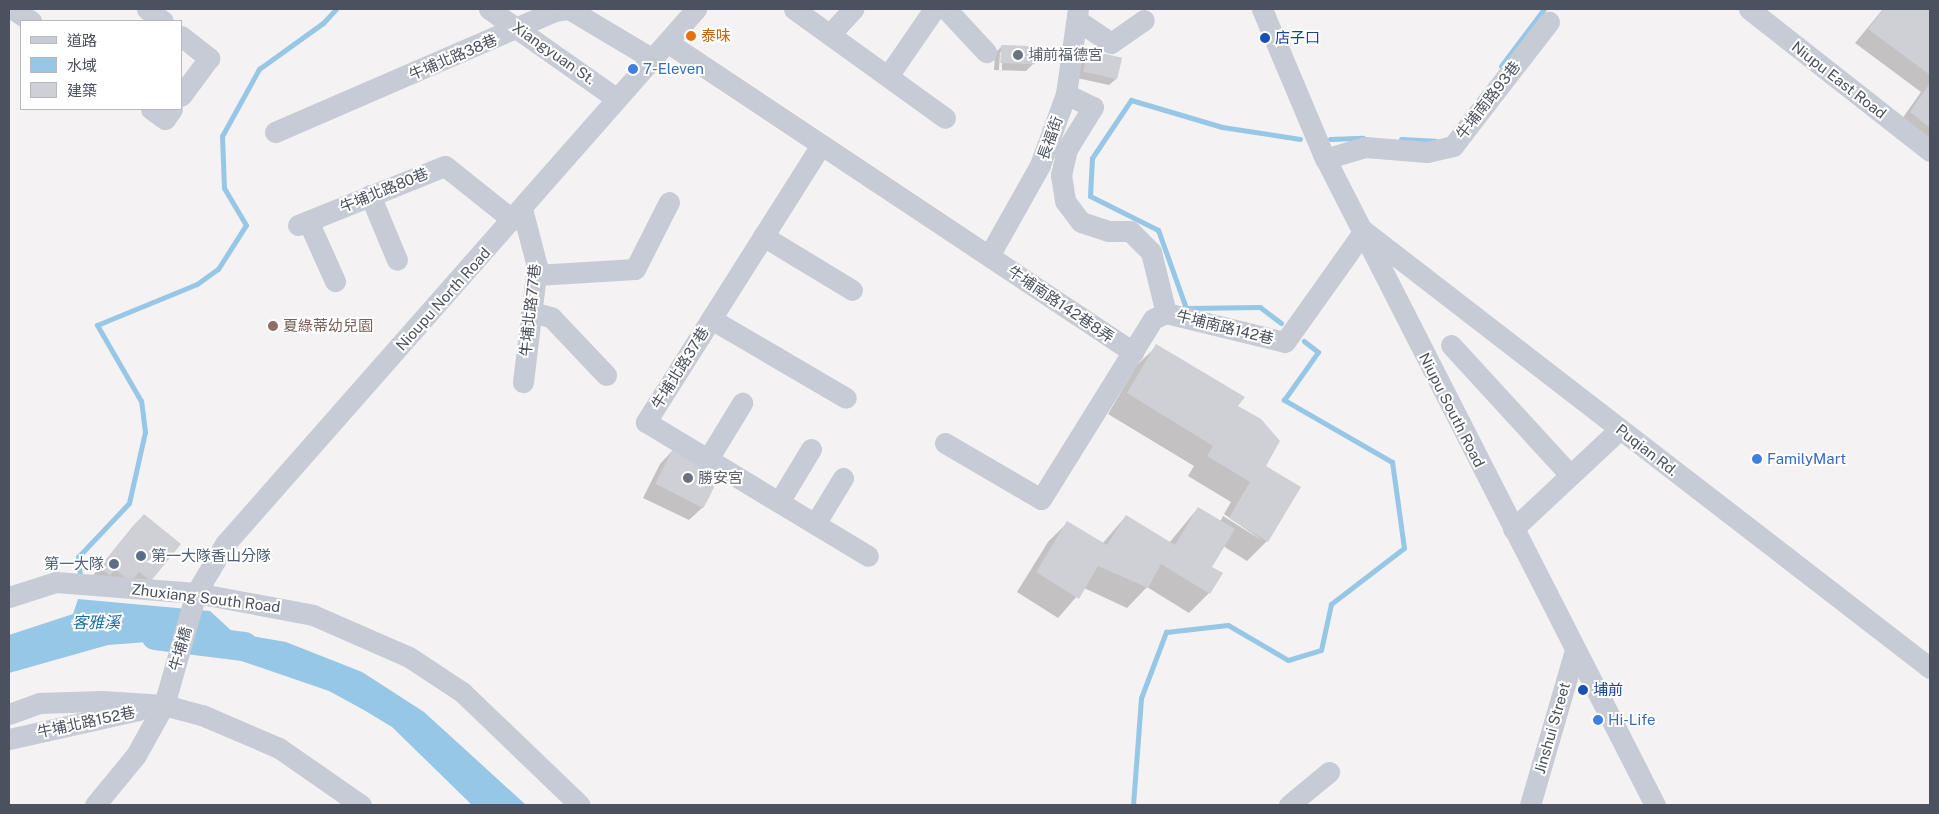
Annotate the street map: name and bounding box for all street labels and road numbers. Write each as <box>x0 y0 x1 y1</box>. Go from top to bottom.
street label: Xiangyuan St. <box>509 18 599 88</box>
street label: 牛埔北路38巷 <box>406 30 500 84</box>
street label: Niupu East Road <box>1788 38 1890 122</box>
street label: 牛埔南路93巷 <box>1452 58 1524 142</box>
street label: 長福街 <box>1034 114 1066 162</box>
street label: 牛埔北路80巷 <box>337 164 431 216</box>
street label: Nioupu North Road <box>392 244 494 354</box>
street label: 牛埔南路142巷8弄 <box>1004 262 1118 346</box>
street label: 牛埔北路77巷 <box>516 263 544 357</box>
street label: 牛埔南路142巷 <box>1175 306 1275 348</box>
street label: 牛埔北路37巷 <box>648 324 712 412</box>
street label: Niupu South Road <box>1415 350 1489 470</box>
street label: Puqian Rd. <box>1612 420 1682 480</box>
street label: Zhuxiang South Road <box>131 580 281 616</box>
street label: 牛埔橋 <box>165 625 195 673</box>
street label: Jinshui Street <box>1530 680 1574 776</box>
street label: 牛埔北路152巷 <box>35 703 137 741</box>

